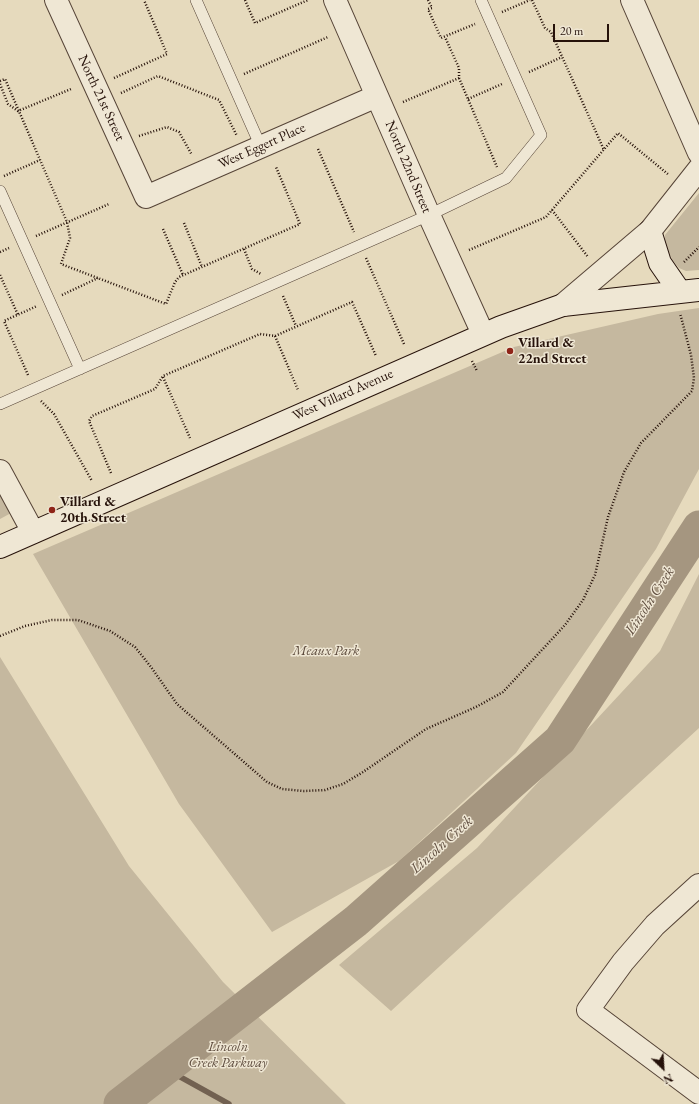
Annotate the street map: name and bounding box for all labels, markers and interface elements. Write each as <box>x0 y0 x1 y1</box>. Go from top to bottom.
scale bar <box>555 16 611 42</box>
text: 20 m <box>560 23 583 39</box>
street label: North 21st Street <box>74 52 128 144</box>
street label: North 22nd Street <box>381 118 435 216</box>
street label: West Eggert Place <box>216 119 308 173</box>
place label: Villard & 22nd Street <box>518 335 586 368</box>
marker: Villard & 22nd Street <box>505 346 515 356</box>
street label: West Villard Avenue <box>290 365 396 425</box>
place label: Villard & 20th Street <box>60 494 126 526</box>
marker: Villard & 20th Street <box>47 505 57 515</box>
water label: Lincoln Creek <box>621 564 679 638</box>
park label: Meaux Park <box>293 643 359 659</box>
water label: Lincoln Creek <box>407 812 477 878</box>
park label: Lincoln Creek Parkway <box>188 1039 268 1072</box>
north arrow <box>643 1048 683 1088</box>
text: N <box>661 1071 675 1087</box>

